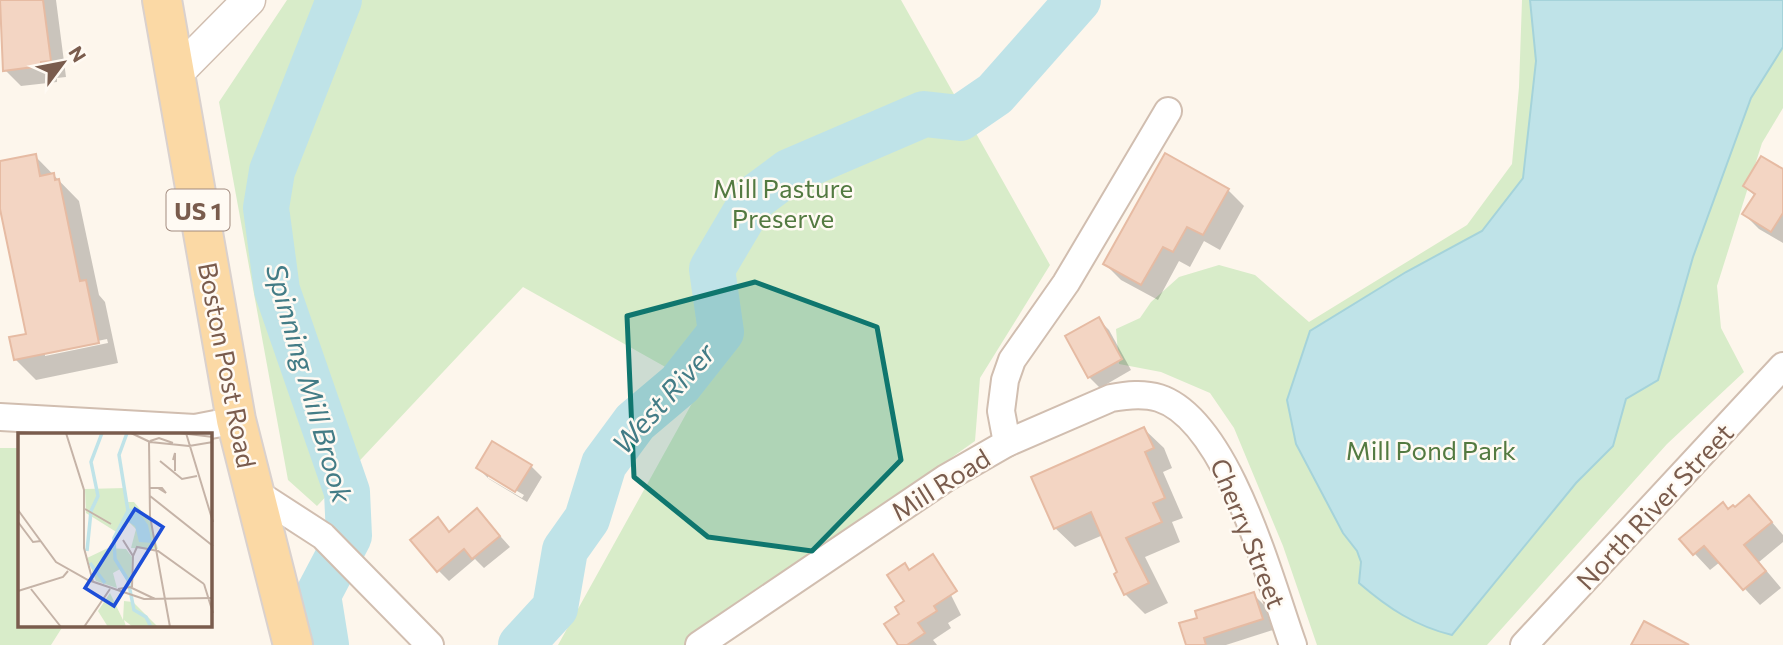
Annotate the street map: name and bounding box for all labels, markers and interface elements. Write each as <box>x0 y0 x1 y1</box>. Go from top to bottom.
north arrow <box>28 28 98 98</box>
text: N <box>64 42 91 66</box>
park label: Mill Pasture Preserve <box>713 172 853 233</box>
road number: US 1 <box>166 190 230 230</box>
street label: Boston Post Road <box>193 259 263 471</box>
water label: Spinning Mill Brook <box>260 260 361 507</box>
water label: West River <box>604 335 722 460</box>
street label: North River Street <box>1569 417 1739 595</box>
inset map <box>18 433 212 628</box>
park label: Mill Pond Park <box>1346 434 1516 465</box>
street label: Mill Road <box>885 442 995 526</box>
street label: Cherry Street <box>1205 453 1293 613</box>

